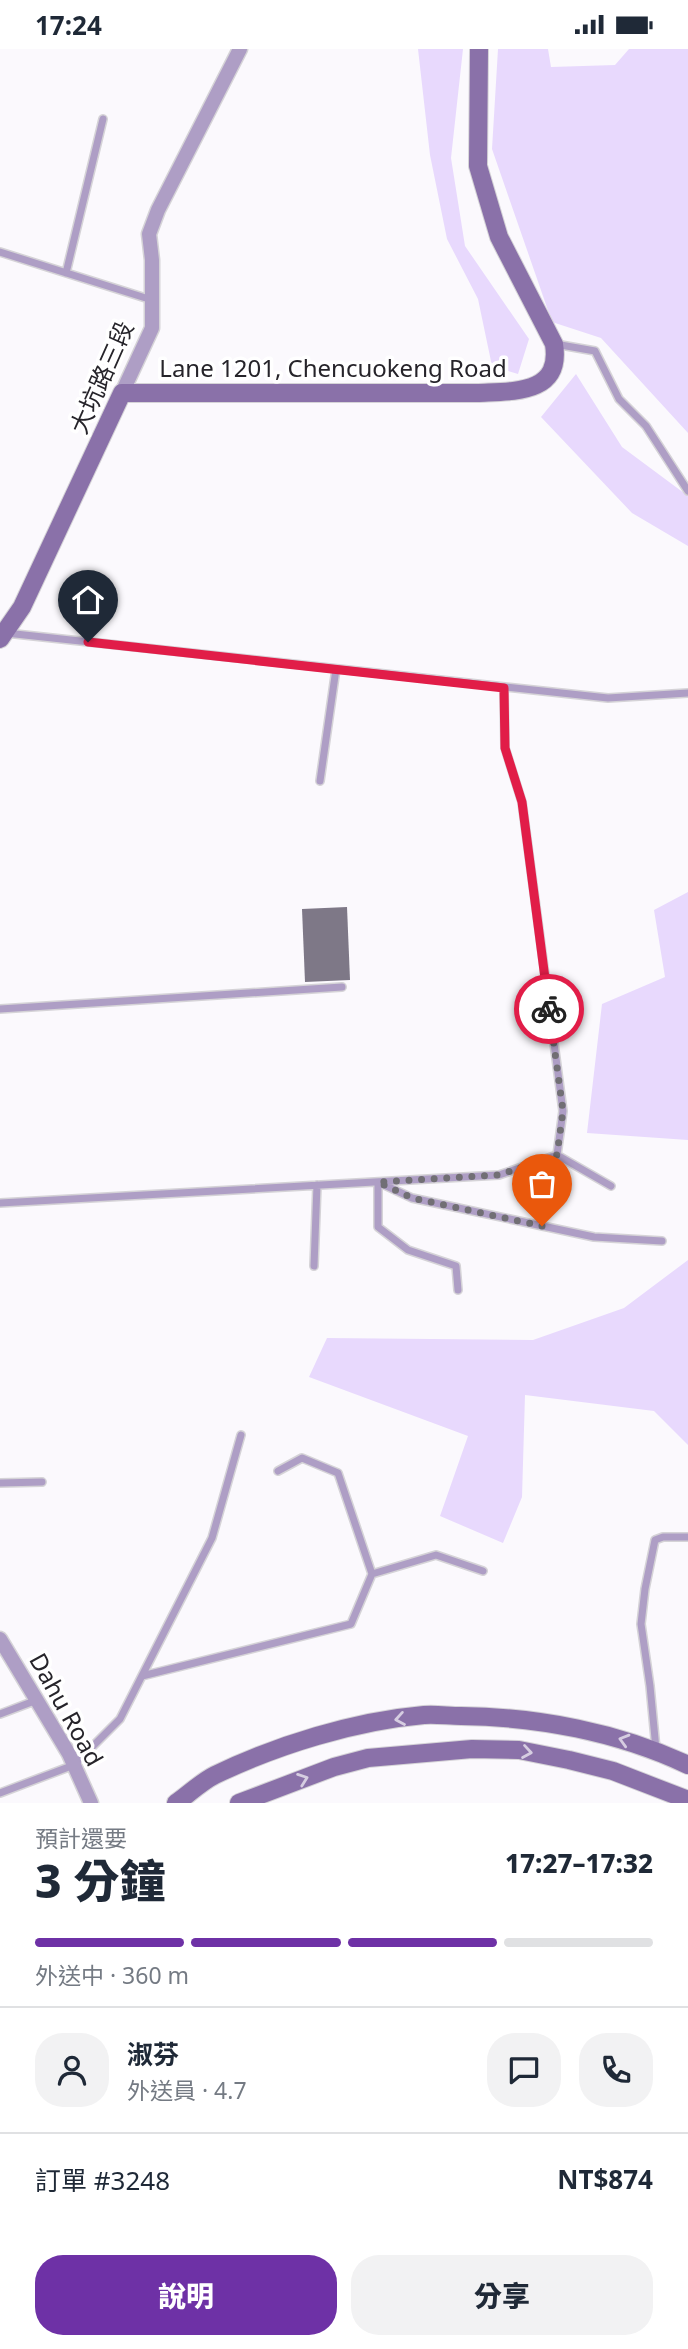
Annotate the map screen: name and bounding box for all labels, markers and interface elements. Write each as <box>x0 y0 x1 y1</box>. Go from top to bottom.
text: 17:24 <box>35 7 102 43</box>
street label: 大坑路三段 <box>62 315 140 439</box>
street label: Lane 1201, Chencuokeng Road <box>159 351 507 384</box>
pin <box>58 570 118 642</box>
icon: home <box>69 581 107 619</box>
courier <box>514 974 584 1044</box>
icon: bike <box>530 990 568 1028</box>
pin <box>512 1154 572 1226</box>
icon: bag <box>523 1165 561 1203</box>
street label: Dahu Road <box>22 1647 112 1771</box>
one-way arrow <box>394 1711 406 1726</box>
one-way arrow <box>619 1734 631 1749</box>
one-way arrow <box>521 1744 533 1759</box>
one-way arrow <box>297 1773 309 1787</box>
text: 預計還要 <box>35 1822 127 1854</box>
text: 17:27–17:32 <box>505 1845 653 1881</box>
text: 3 分鐘 <box>35 1849 166 1911</box>
text: 外送中 · 360 m <box>35 1959 189 1991</box>
button: person <box>35 2033 109 2107</box>
button: chat <box>487 2033 561 2107</box>
button: phone <box>579 2033 653 2107</box>
text: 淑芬 <box>127 2036 179 2072</box>
text: 外送員 · 4.7 <box>127 2074 247 2106</box>
text: NT$874 <box>557 2161 653 2197</box>
text: 訂單 #3248 <box>35 2162 170 2198</box>
button: 說明 <box>35 2255 337 2335</box>
button: 分享 <box>351 2255 653 2335</box>

